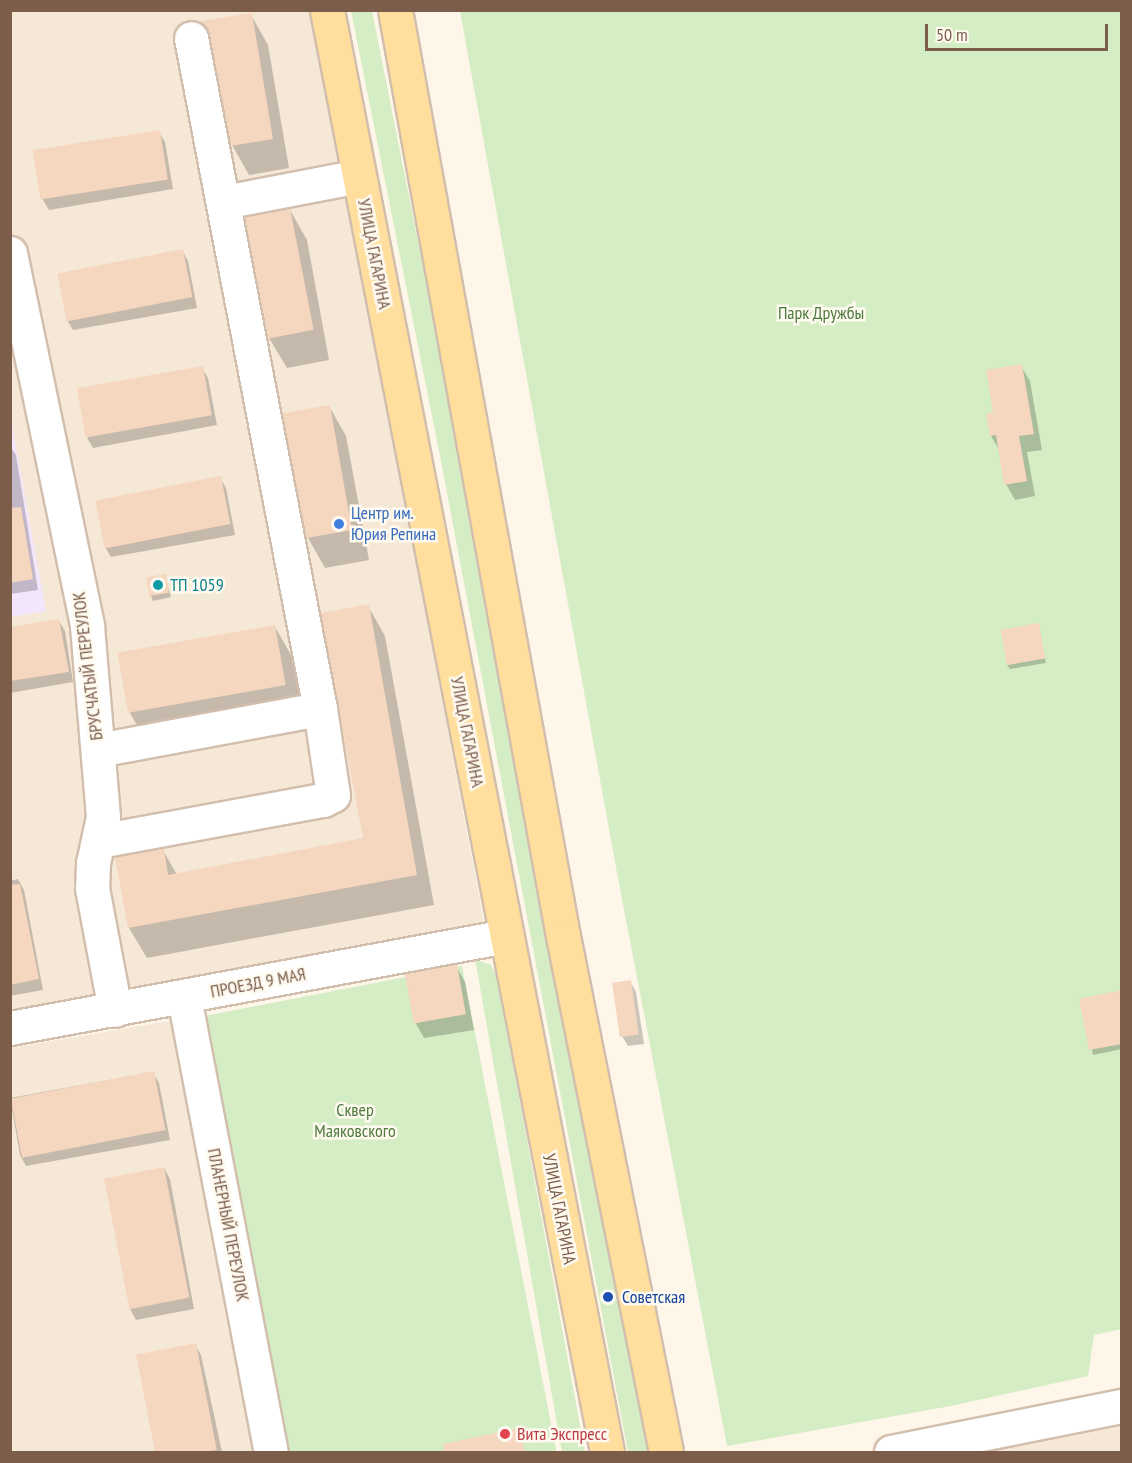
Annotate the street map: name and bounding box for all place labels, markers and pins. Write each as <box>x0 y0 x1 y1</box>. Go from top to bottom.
place label: Центр им. Юрия Репина <box>351 503 436 546</box>
marker: Центр им. Юрия Репина <box>332 517 346 531</box>
place label: ТП 1059 <box>170 574 224 596</box>
marker: ТП 1059 <box>151 578 165 592</box>
place label: Советская <box>622 1286 685 1308</box>
marker: Советская <box>599 1288 617 1306</box>
place label: Вита Экспресс <box>517 1423 607 1445</box>
marker: Вита Экспресс <box>498 1427 512 1441</box>

